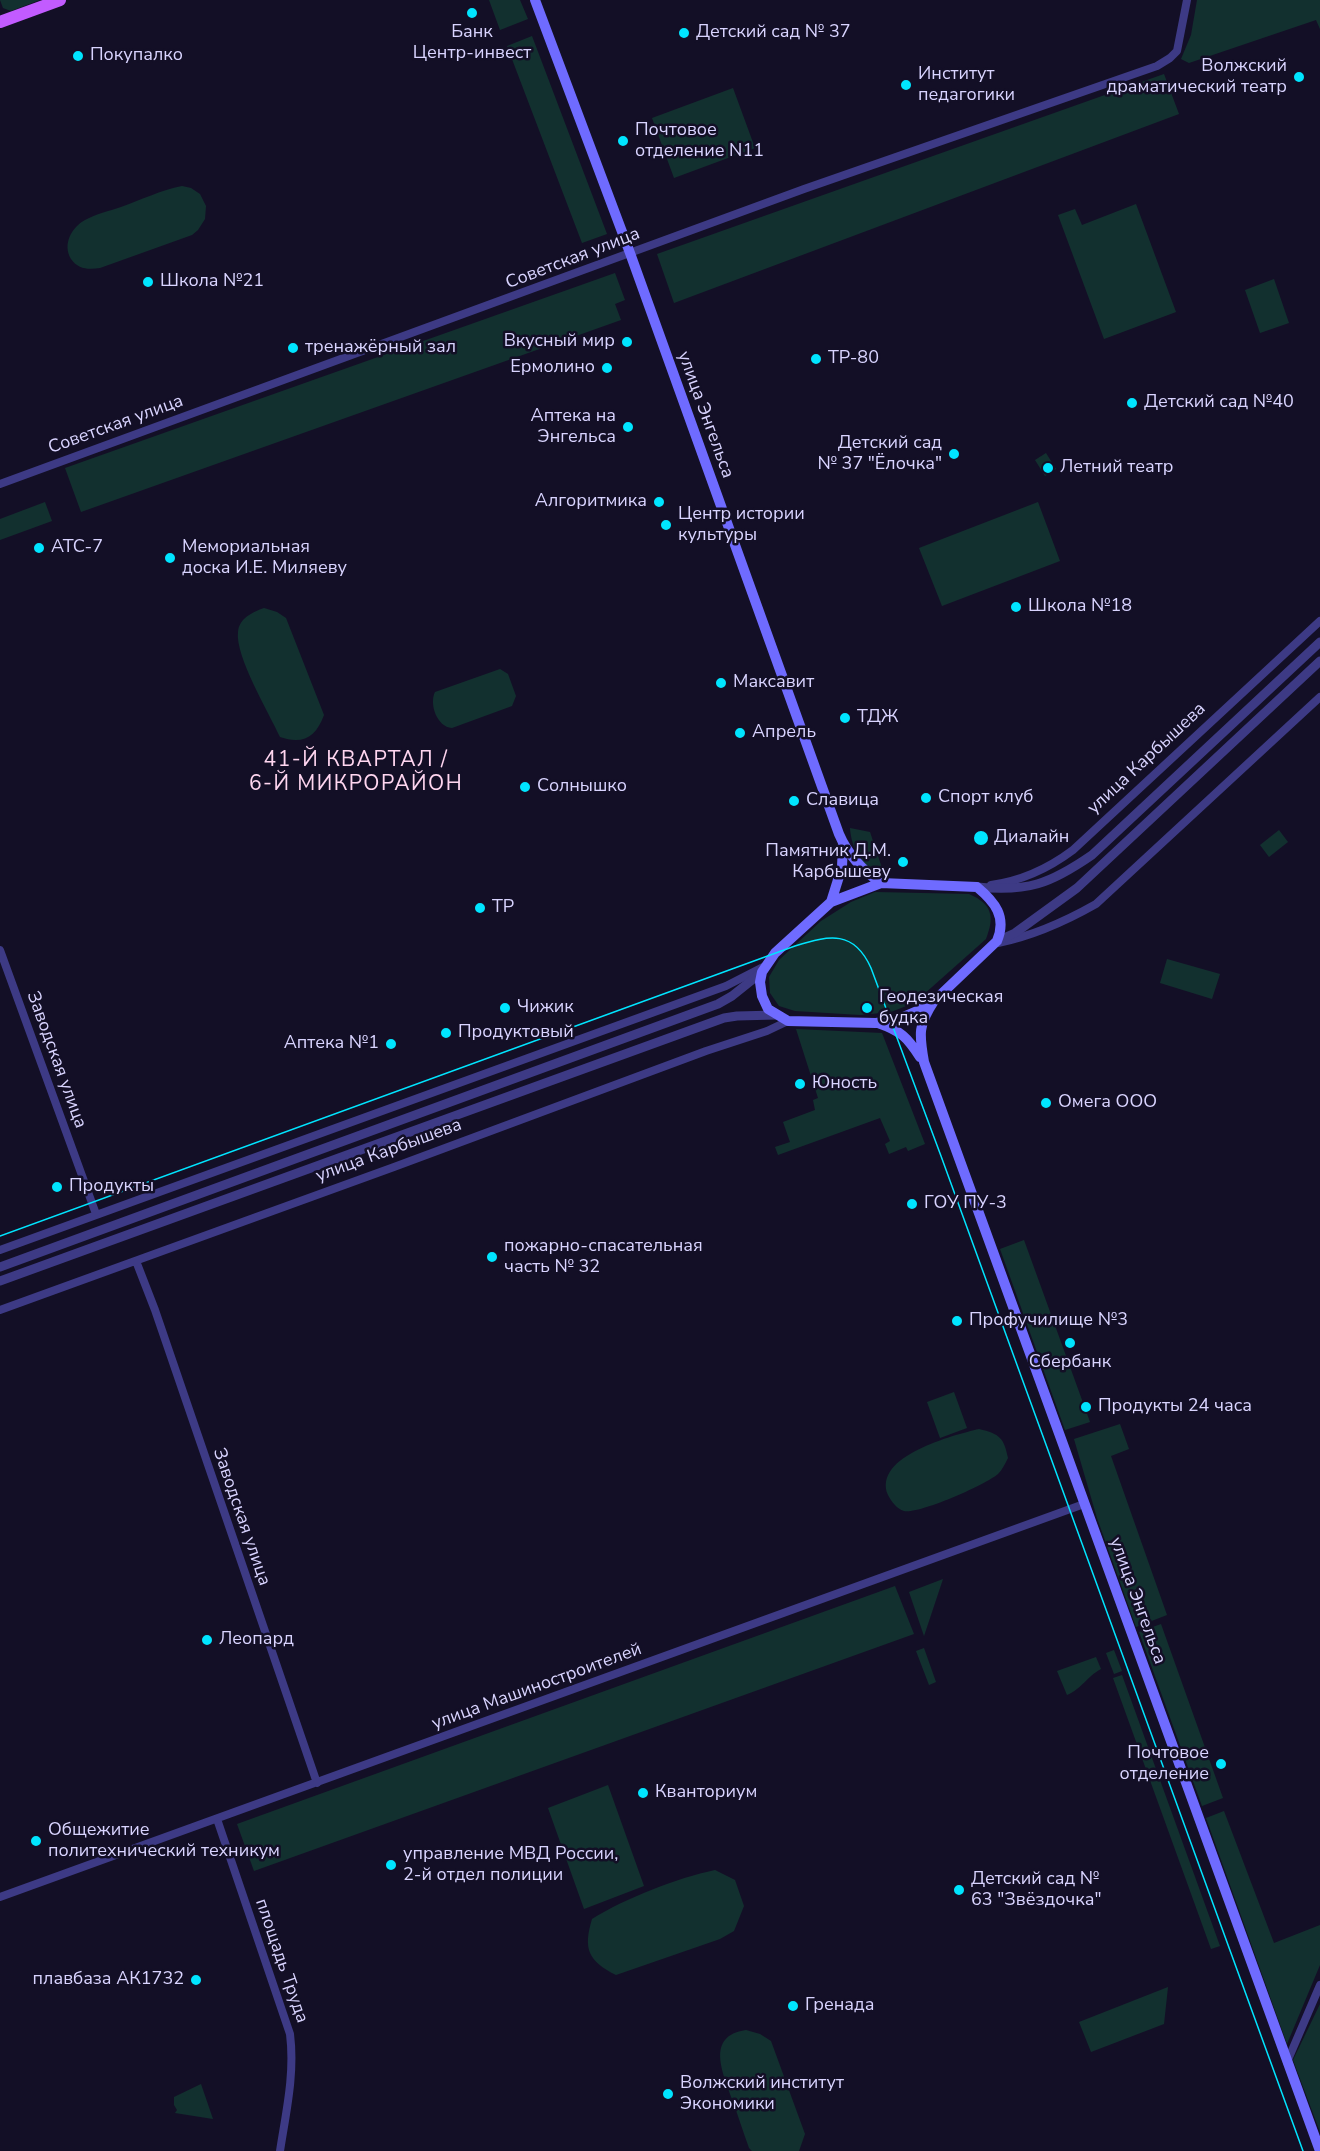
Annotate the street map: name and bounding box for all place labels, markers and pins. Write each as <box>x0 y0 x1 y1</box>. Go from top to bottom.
marker: Банк Центр-инвест <box>465 6 479 20</box>
place label: Банк Центр-инвест <box>413 22 531 64</box>
place label: Детский сад № 37 <box>696 22 850 44</box>
marker: Детский сад № 37 <box>677 26 691 40</box>
place label: Покупалко <box>90 45 183 67</box>
marker: Покупалко <box>71 49 85 63</box>
place label: Волжский драматический театр <box>1106 56 1287 98</box>
place label: Институт педагогики <box>918 64 1015 106</box>
marker: Волжский драматический театр <box>1292 70 1306 84</box>
marker: Институт педагогики <box>899 78 913 92</box>
place label: Почтовое отделение N11 <box>635 120 764 162</box>
marker: Почтовое отделение N11 <box>616 134 630 148</box>
place label: Школа №21 <box>160 271 264 293</box>
marker: Школа №21 <box>141 275 155 289</box>
place label: Вкусный мир <box>504 331 615 353</box>
marker: Вкусный мир <box>620 335 634 349</box>
place label: тренажёрный зал <box>305 337 456 359</box>
marker: тренажёрный зал <box>286 341 300 355</box>
place label: ТР-80 <box>828 348 879 370</box>
marker: ТР-80 <box>809 352 823 366</box>
place label: Ермолино <box>510 357 595 379</box>
marker: Ермолино <box>600 361 614 375</box>
place label: Детский сад №40 <box>1144 392 1294 414</box>
marker: Детский сад №40 <box>1125 396 1139 410</box>
place label: Аптека на Энгельса <box>531 406 616 448</box>
marker: Аптека на Энгельса <box>621 420 635 434</box>
place label: Детский сад № 37 "Ёлочка" <box>818 433 942 476</box>
marker: Детский сад № 37 "Ёлочка" <box>947 447 961 461</box>
place label: Летний театр <box>1060 457 1173 479</box>
marker: Летний театр <box>1041 461 1055 475</box>
place label: Алгоритмика <box>535 491 647 513</box>
marker: Алгоритмика <box>652 495 666 509</box>
place label: Центр истории культуры <box>678 504 805 546</box>
marker: Центр истории культуры <box>659 518 673 532</box>
place label: АТС-7 <box>51 537 103 559</box>
place label: Мемориальная доска И.Е. Миляеву <box>182 537 347 580</box>
marker: АТС-7 <box>32 541 46 555</box>
marker: Мемориальная доска И.Е. Миляеву <box>163 551 177 565</box>
place label: Школа №18 <box>1028 596 1132 618</box>
marker: Школа №18 <box>1009 600 1023 614</box>
place label: Максавит <box>733 672 814 694</box>
marker: Максавит <box>714 676 728 690</box>
place label: ТДЖ <box>857 707 898 729</box>
marker: ТДЖ <box>838 711 852 725</box>
place label: Апрель <box>752 722 816 744</box>
marker: Апрель <box>733 726 747 740</box>
place label: Солнышко <box>537 776 627 798</box>
marker: Солнышко <box>518 780 532 794</box>
place label: Спорт клуб <box>938 787 1034 809</box>
place label: Славица <box>806 790 879 812</box>
marker: Спорт клуб <box>919 791 933 805</box>
marker: Славица <box>787 794 801 808</box>
place label: Диалайн <box>994 827 1069 849</box>
marker: Диалайн <box>972 829 990 847</box>
place label: Памятник Д.М. Карбышеву <box>765 841 891 884</box>
marker: Памятник Д.М. Карбышеву <box>896 855 910 869</box>
place label: ТР <box>492 897 514 919</box>
marker: ТР <box>473 901 487 915</box>
place label: Геодезическая будка <box>879 987 1003 1030</box>
place label: Чижик <box>517 997 574 1019</box>
marker: Чижик <box>498 1001 512 1015</box>
marker: Геодезическая будка <box>860 1001 874 1015</box>
place label: Продуктовый <box>458 1022 574 1044</box>
marker: Продуктовый <box>439 1026 453 1040</box>
place label: Аптека №1 <box>284 1033 379 1055</box>
marker: Аптека №1 <box>384 1037 398 1051</box>
place label: Юность <box>812 1073 877 1095</box>
marker: Юность <box>793 1077 807 1091</box>
place label: Омега ООО <box>1058 1092 1157 1114</box>
marker: Омега ООО <box>1039 1096 1053 1110</box>
place label: Продукты <box>69 1176 154 1198</box>
marker: Продукты <box>50 1180 64 1194</box>
place label: ГОУ ПУ-3 <box>924 1193 1007 1215</box>
marker: ГОУ ПУ-3 <box>905 1197 919 1211</box>
place label: пожарно-спасательная часть № 32 <box>504 1236 703 1278</box>
marker: пожарно-спасательная часть № 32 <box>485 1250 499 1264</box>
place label: Профучилище №3 <box>969 1310 1128 1332</box>
marker: Профучилище №3 <box>950 1314 964 1328</box>
marker: Сбербанк <box>1063 1336 1077 1350</box>
place label: Сбербанк <box>1029 1352 1111 1374</box>
place label: Продукты 24 часа <box>1098 1396 1252 1418</box>
marker: Продукты 24 часа <box>1079 1400 1093 1414</box>
place label: Леопард <box>219 1629 294 1651</box>
marker: Леопард <box>200 1633 214 1647</box>
place label: Почтовое отделение <box>1120 1743 1209 1786</box>
marker: Почтовое отделение <box>1214 1757 1228 1771</box>
place label: Кванториум <box>655 1782 757 1804</box>
marker: Кванториум <box>636 1786 650 1800</box>
place label: Общежитие политехнический техникум <box>48 1820 280 1862</box>
marker: Общежитие политехнический техникум <box>29 1834 43 1848</box>
place label: управление МВД России, 2-й отдел полиции <box>403 1844 618 1886</box>
marker: управление МВД России, 2-й отдел полиции <box>384 1858 398 1872</box>
place label: Детский сад № 63 "Звёздочка" <box>971 1869 1101 1912</box>
marker: Детский сад № 63 "Звёздочка" <box>952 1883 966 1897</box>
place label: плавбаза АК1732 <box>33 1969 184 1991</box>
marker: плавбаза АК1732 <box>189 1973 203 1987</box>
place label: Гренада <box>805 1995 874 2017</box>
marker: Гренада <box>786 1999 800 2013</box>
place label: Волжский институт Экономики <box>680 2073 844 2116</box>
marker: Волжский институт Экономики <box>661 2087 675 2101</box>

